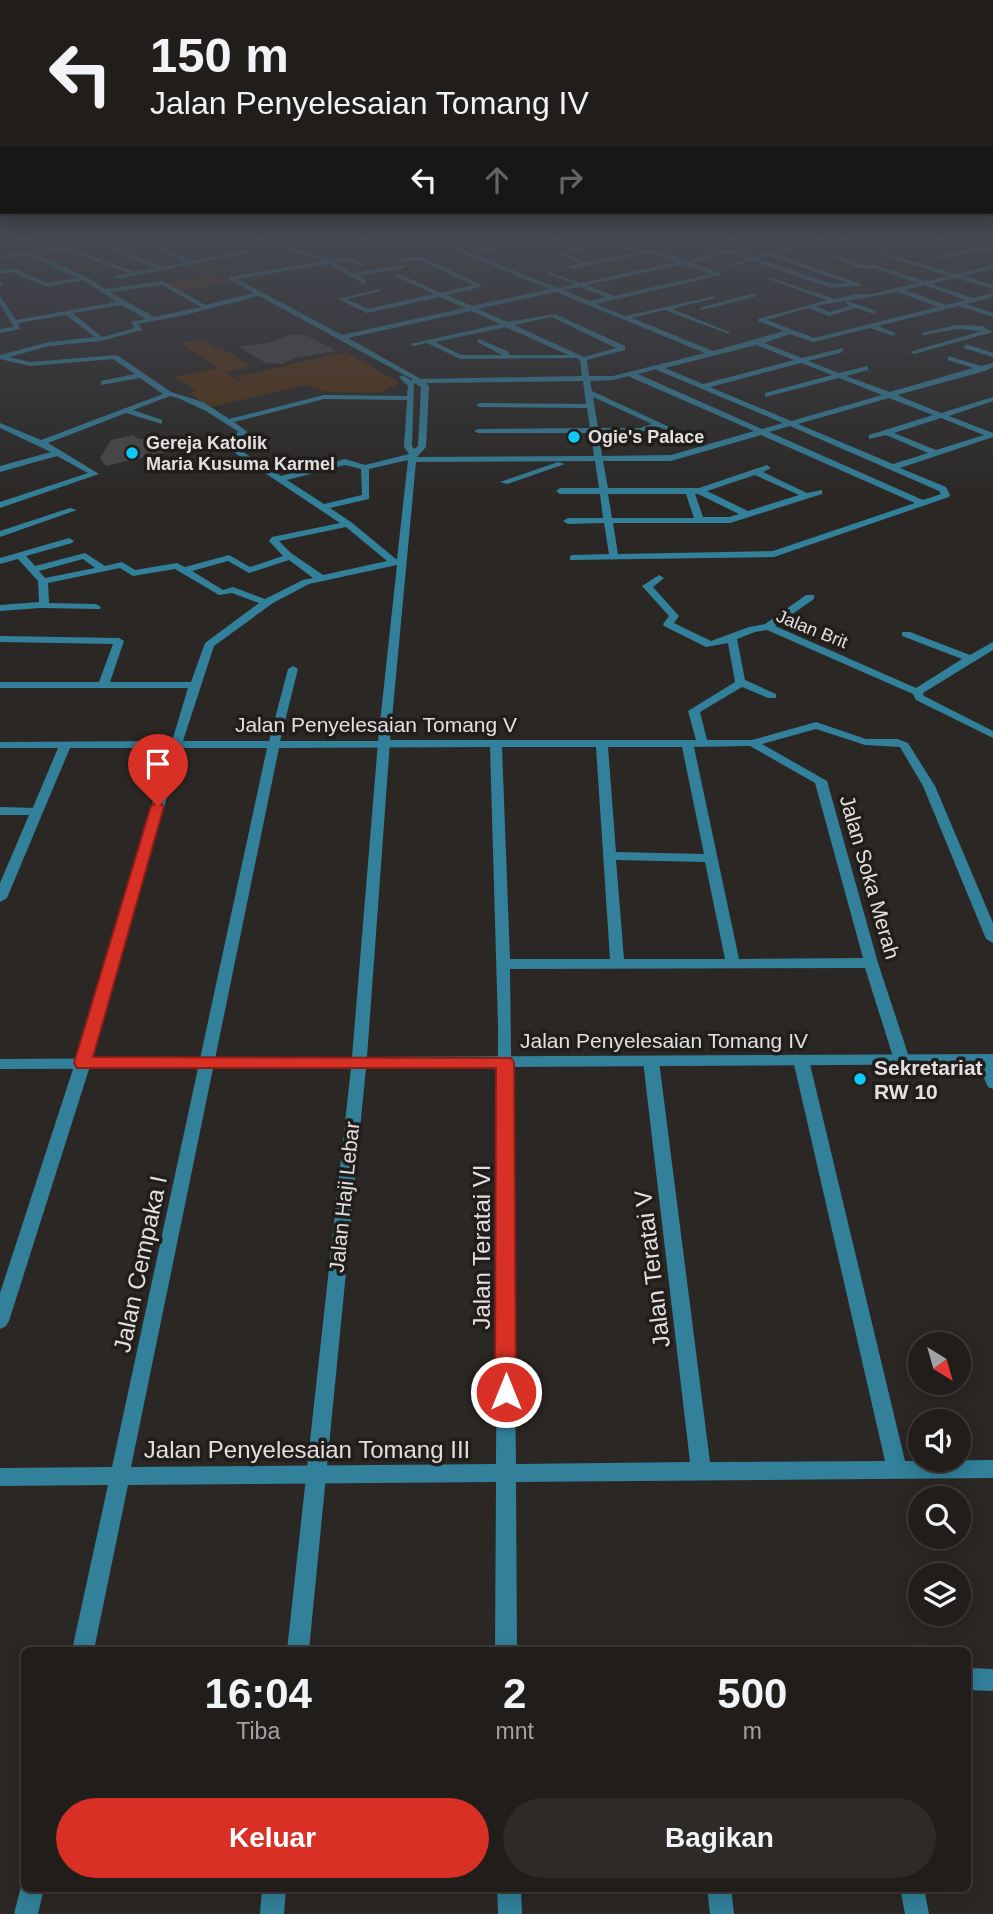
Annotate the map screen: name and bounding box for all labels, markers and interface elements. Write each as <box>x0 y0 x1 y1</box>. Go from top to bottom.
icon: left <box>35 28 126 119</box>
text: 150 m <box>150 28 289 82</box>
text: Jalan Penyelesaian Tomang IV <box>150 85 589 121</box>
icon: left <box>405 161 443 199</box>
icon: ahead <box>478 161 516 199</box>
icon: right <box>551 161 589 199</box>
place label: Ogie's Palace <box>588 427 704 447</box>
marker: Ogie's Palace <box>566 429 582 445</box>
place label: Gereja Katolik Maria Kusuma Karmel <box>146 433 335 474</box>
marker: Gereja Katolik Maria Kusuma Karmel <box>124 445 140 461</box>
street label: Jalan Brit <box>773 606 851 652</box>
street label: Jalan Penyelesaian Tomang V <box>235 713 517 736</box>
pin <box>128 734 188 806</box>
icon: arrive <box>139 745 177 783</box>
street label: Jalan Soka Merah <box>836 792 904 962</box>
street label: Jalan Penyelesaian Tomang IV <box>520 1029 808 1052</box>
place label: Sekretariat RW 10 <box>874 1056 983 1103</box>
marker: Sekretariat RW 10 <box>852 1071 868 1087</box>
street label: Jalan Haji Lebar <box>325 1120 363 1274</box>
street label: Jalan Teratai VI <box>468 1165 495 1330</box>
street label: Jalan Cempaka I <box>108 1173 172 1355</box>
street label: Jalan Teratai V <box>629 1189 675 1349</box>
north arrow <box>908 1332 971 1395</box>
map controls <box>908 1332 971 1626</box>
position arrow <box>469 1355 543 1429</box>
button: sound <box>908 1409 971 1472</box>
street label: Jalan Penyelesaian Tomang III <box>144 1436 470 1463</box>
button: search <box>908 1486 971 1549</box>
button: layers <box>908 1563 971 1626</box>
text: 16:04 <box>205 1670 312 1717</box>
text: 2 <box>503 1670 526 1717</box>
text: 500 <box>717 1670 787 1717</box>
text: Tiba <box>236 1718 280 1744</box>
text: mnt <box>495 1718 534 1744</box>
text: m <box>743 1718 762 1744</box>
button: Keluar <box>56 1798 489 1878</box>
button: Bagikan <box>503 1798 936 1878</box>

